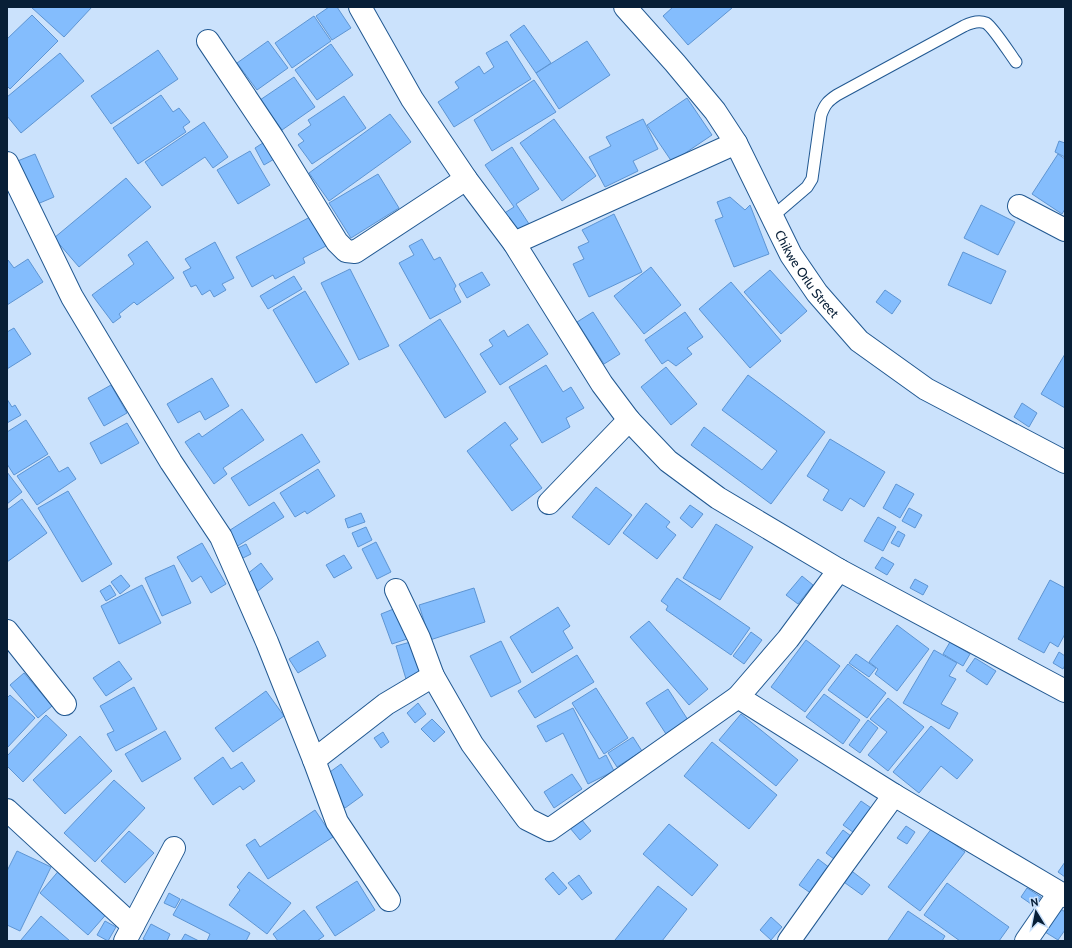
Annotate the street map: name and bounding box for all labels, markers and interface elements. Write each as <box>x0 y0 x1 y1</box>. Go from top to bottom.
street label: Chikwe Orlu Street <box>772 227 843 321</box>
north arrow <box>1016 892 1056 932</box>
text: N <box>1029 895 1039 910</box>

